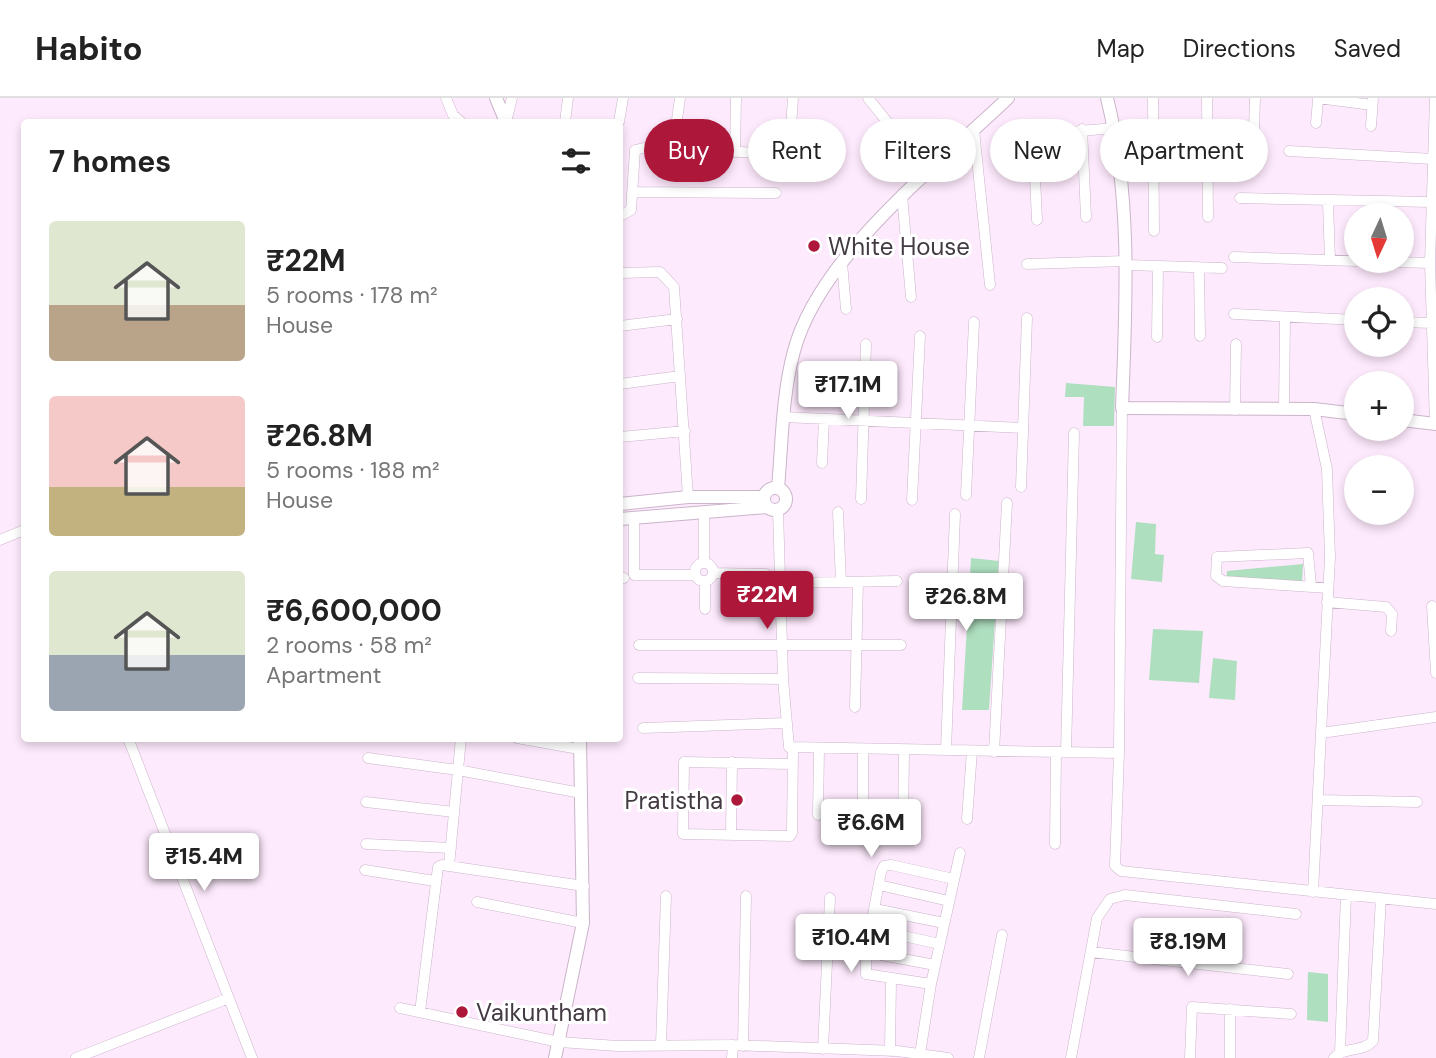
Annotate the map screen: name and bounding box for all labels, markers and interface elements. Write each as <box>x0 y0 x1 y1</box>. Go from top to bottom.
text: Habito <box>35 27 143 70</box>
text: Map <box>1097 33 1145 64</box>
text: Directions <box>1183 33 1296 64</box>
text: Saved <box>1334 33 1401 64</box>
chip: Buy <box>644 119 734 182</box>
chip: Rent <box>748 119 846 182</box>
chip: Filters <box>860 119 976 182</box>
chip: New <box>990 119 1086 182</box>
chip: Apartment <box>1100 119 1268 182</box>
text: 7 homes <box>49 142 171 181</box>
icon: filters <box>557 142 595 180</box>
north arrow <box>1344 203 1414 273</box>
map controls <box>1344 203 1414 525</box>
place label: White House <box>828 231 970 262</box>
marker: White House <box>806 238 822 254</box>
text: ₹22M <box>266 241 346 280</box>
icon: home <box>105 249 189 333</box>
text: 5 rooms · 178 m² <box>266 280 438 310</box>
button: locate <box>1344 287 1414 357</box>
text: House <box>266 310 333 340</box>
pin: ₹17.1M <box>791 362 905 421</box>
text: ₹17.1M <box>814 369 882 399</box>
button: + <box>1344 371 1414 441</box>
text: ₹26.8M <box>266 416 373 455</box>
icon: home <box>105 424 189 508</box>
text: 5 rooms · 188 m² <box>266 455 440 485</box>
button: − <box>1344 455 1414 525</box>
text: House <box>266 485 333 515</box>
pin: ₹22M <box>726 572 808 631</box>
pin: ₹26.8M <box>909 574 1023 633</box>
text: ₹22M <box>736 579 798 609</box>
text: ₹26.8M <box>925 581 1007 611</box>
text: ₹6,600,000 <box>266 591 442 630</box>
icon: home <box>105 599 189 683</box>
text: 2 rooms · 58 m² <box>266 630 432 660</box>
text: Apartment <box>266 660 381 690</box>
place label: Pratistha <box>625 785 723 816</box>
marker: Pratistha <box>729 792 745 808</box>
pin: ₹6.6M <box>822 800 920 859</box>
text: ₹6.6M <box>837 807 905 837</box>
pin: ₹15.4M <box>147 834 261 893</box>
text: ₹15.4M <box>165 841 243 871</box>
pin: ₹10.4M <box>794 914 908 974</box>
pin: ₹8.19M <box>1131 918 1245 978</box>
text: ₹10.4M <box>812 922 890 952</box>
text: ₹8.19M <box>1149 926 1227 956</box>
place label: Vaikuntham <box>476 997 607 1028</box>
marker: Vaikuntham <box>454 1004 470 1020</box>

